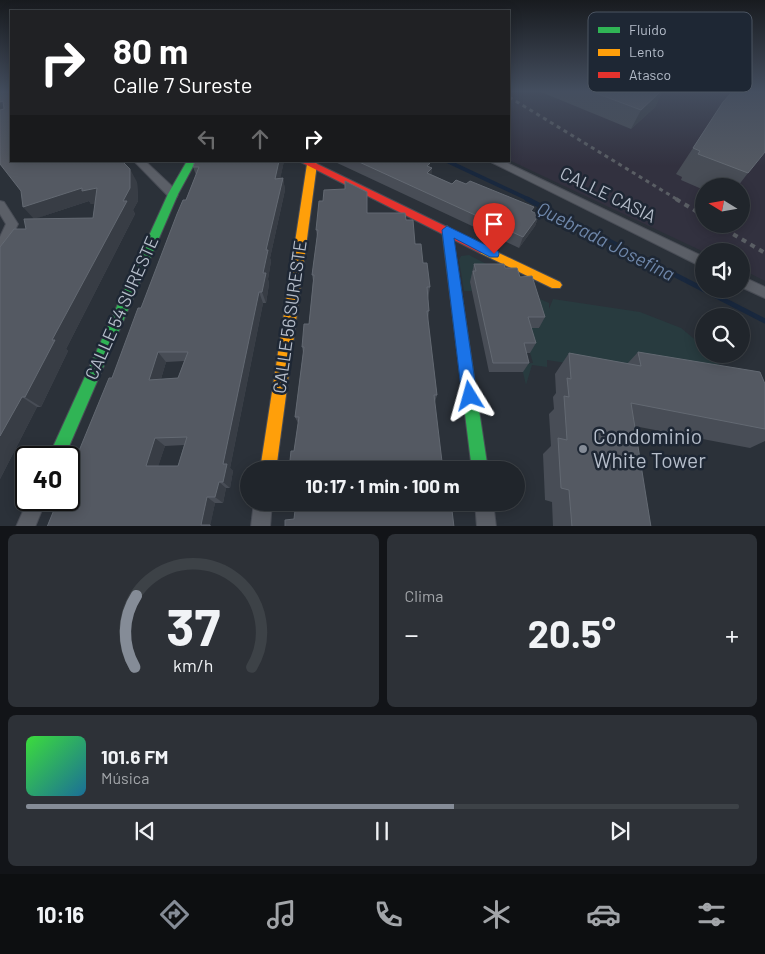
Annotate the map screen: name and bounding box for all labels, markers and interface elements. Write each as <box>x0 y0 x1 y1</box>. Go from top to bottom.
legend <box>588 12 752 92</box>
text: Fluido <box>629 21 667 38</box>
text: 80 m <box>113 29 188 71</box>
icon: right <box>30 30 95 95</box>
text: Lento <box>629 43 664 60</box>
text: Atasco <box>629 66 671 83</box>
text: Calle 7 Sureste <box>113 71 253 97</box>
icon: left <box>193 125 221 153</box>
icon: ahead <box>246 125 274 153</box>
icon: right <box>299 125 327 153</box>
street label: CALLE CASIA <box>557 161 660 227</box>
north arrow <box>695 178 750 232</box>
map controls <box>695 178 750 363</box>
water label: Quebrada Josefina <box>534 196 679 285</box>
pin <box>473 203 515 254</box>
icon: arrive <box>480 210 508 238</box>
street label: CALLE 54 SURESTE <box>80 232 163 383</box>
street label: CALLE 56 SURESTE <box>267 239 311 395</box>
button: sound <box>695 243 750 298</box>
button: search <box>695 308 750 363</box>
position arrow <box>443 369 495 421</box>
place label: Condominio White Tower <box>593 423 706 472</box>
marker: Condominio White Tower <box>577 443 589 455</box>
speed limit sign: 40 <box>15 446 80 511</box>
text: 10:17 · 1 min · 100 m <box>305 474 460 497</box>
text: Clima <box>405 586 443 605</box>
text: 37 <box>166 594 220 656</box>
text: 20.5° <box>528 610 616 656</box>
text: − <box>405 617 419 651</box>
text: + <box>725 617 739 651</box>
text: km/h <box>173 654 213 676</box>
text: 101.6 FM <box>101 745 168 768</box>
text: Música <box>101 768 149 787</box>
icon: previous <box>131 817 159 845</box>
icon: pause <box>368 817 396 845</box>
icon: next <box>606 817 634 845</box>
icon: directions <box>157 897 192 932</box>
icon: music <box>264 897 299 932</box>
icon: phone <box>371 897 406 932</box>
icon: climate <box>479 897 514 932</box>
icon: car <box>586 897 621 932</box>
icon: filters <box>694 897 729 932</box>
text: 10:16 <box>36 901 84 927</box>

